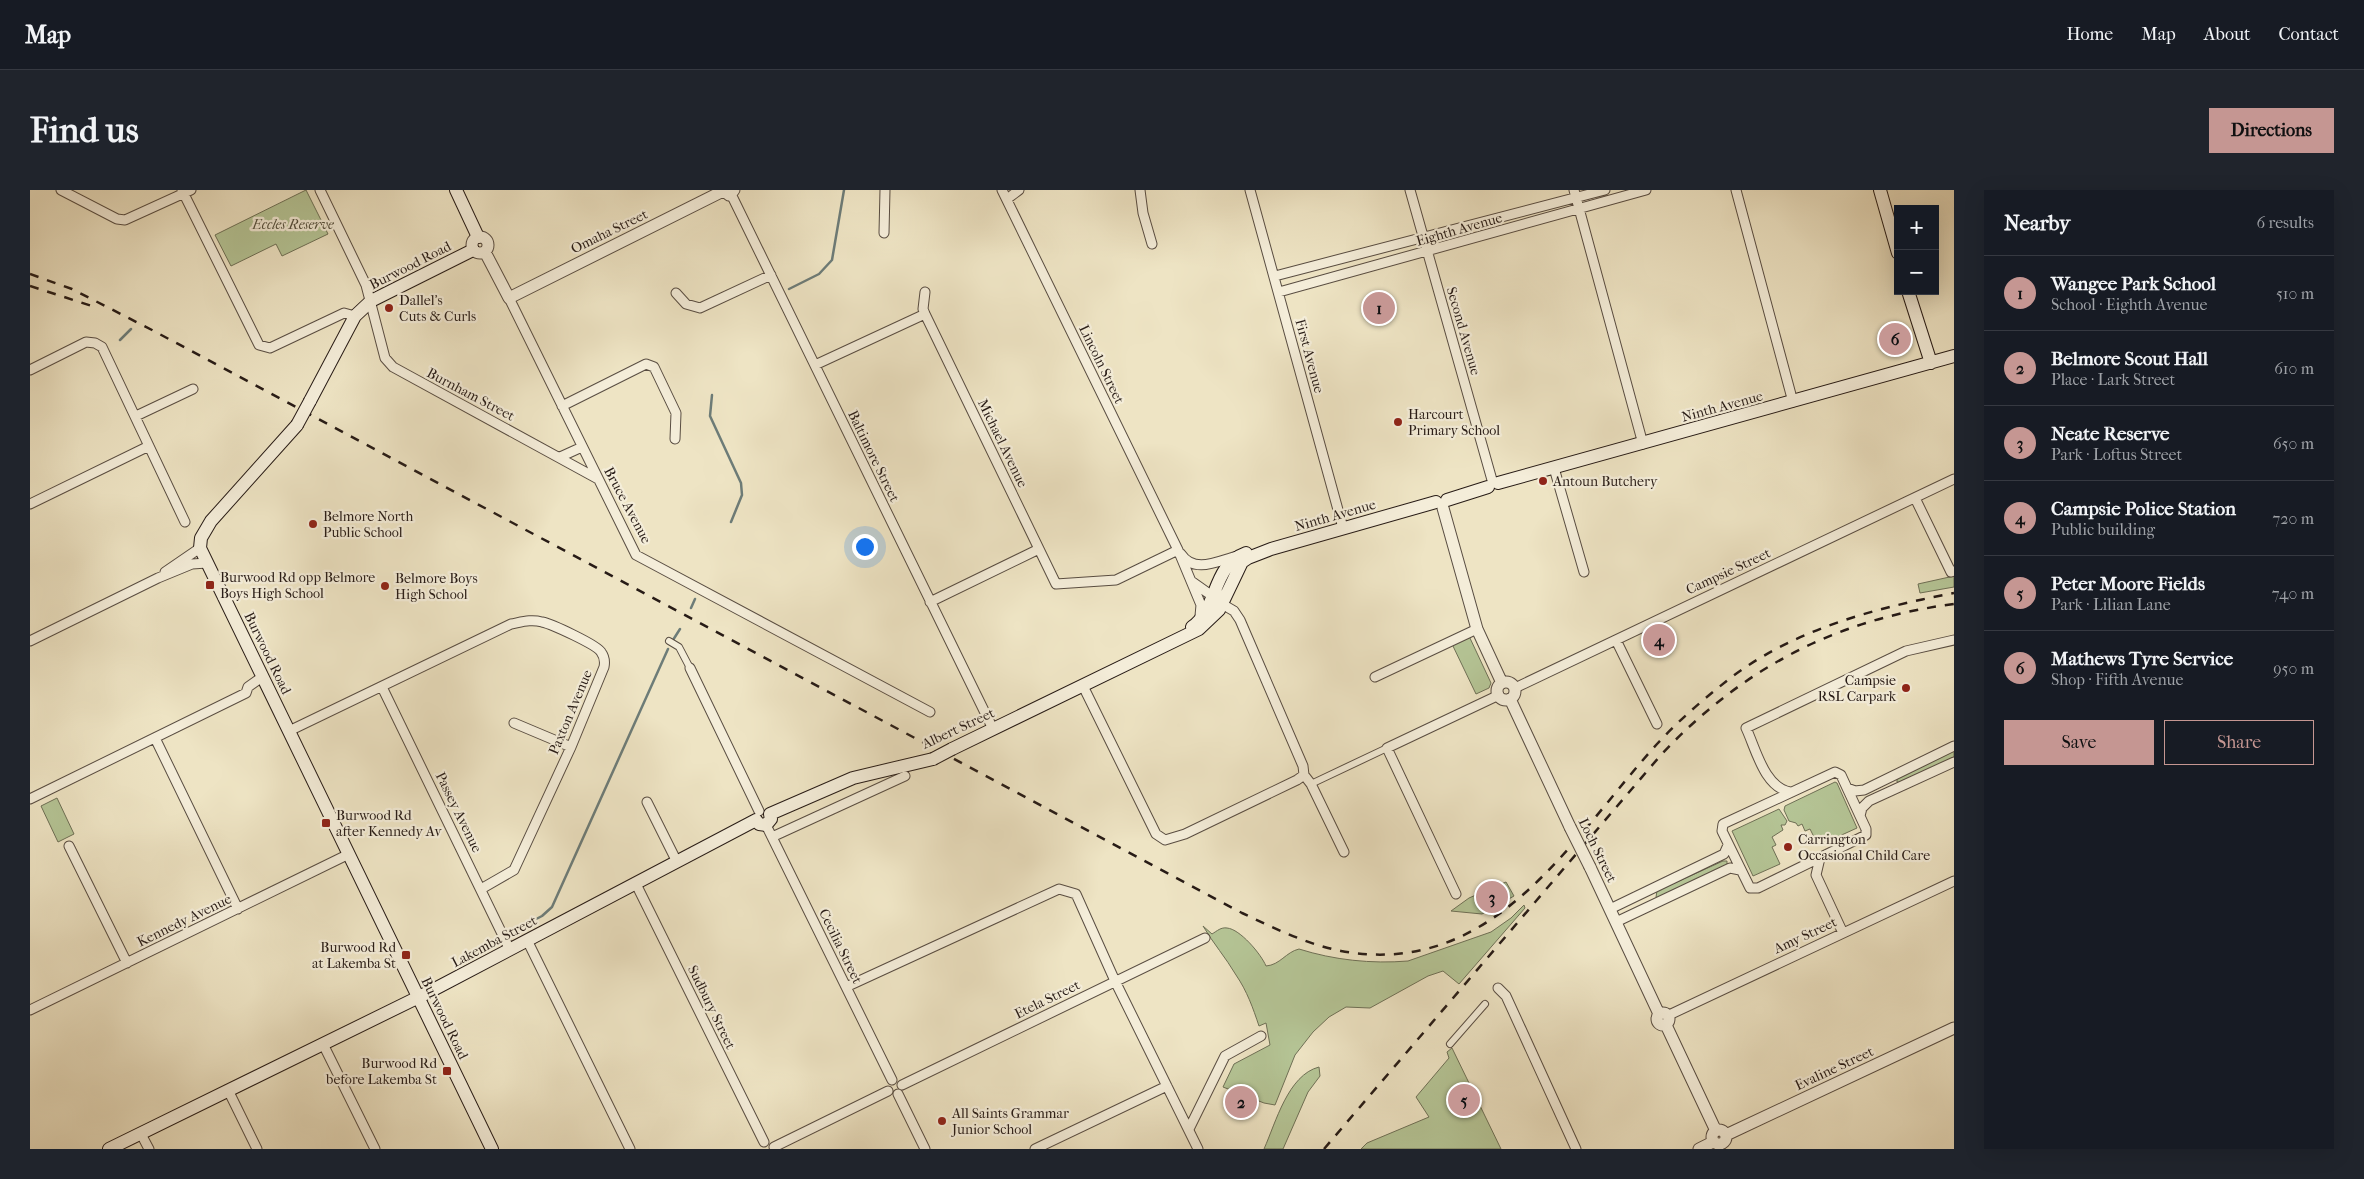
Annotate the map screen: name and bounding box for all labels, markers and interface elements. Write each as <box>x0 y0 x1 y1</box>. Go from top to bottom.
text: Map <box>25 21 71 49</box>
text: Home <box>2066 24 2113 45</box>
text: Map <box>2141 24 2176 45</box>
text: About <box>2204 24 2250 45</box>
text: Contact <box>2278 24 2339 45</box>
button: Directions <box>2209 108 2334 153</box>
text: Find us <box>30 110 139 151</box>
map controls <box>1894 205 1939 295</box>
button: + <box>1894 205 1939 250</box>
street label: Omaha Street <box>568 206 650 257</box>
street label: Eighth Avenue <box>1414 209 1504 250</box>
text: Nearby <box>2004 211 2070 235</box>
text: 6 results <box>2256 213 2314 232</box>
park label: Eccles Reserve <box>251 216 334 233</box>
street label: Burwood Road <box>367 237 454 293</box>
button: − <box>1894 250 1939 295</box>
text: Wangee Park School <box>2051 273 2216 295</box>
text: 1 <box>2017 284 2023 303</box>
text: 510 m <box>2276 284 2314 303</box>
street label: Second Avenue <box>1443 285 1484 377</box>
pin: 1 <box>1363 289 1395 327</box>
place label: Dallel's Cuts & Curls <box>399 292 476 325</box>
text: School · Eighth Avenue <box>2051 295 2207 314</box>
marker: Dallel's Cuts & Curls <box>383 302 395 314</box>
street label: First Avenue <box>1291 317 1328 395</box>
pin: 6 <box>1879 320 1911 358</box>
street label: Lincoln Street <box>1075 322 1128 406</box>
text: Belmore Scout Hall <box>2051 348 2208 370</box>
text: 2 <box>2016 359 2024 378</box>
text: 610 m <box>2274 359 2314 378</box>
street label: Burnham Street <box>424 364 518 425</box>
text: Place · Lark Street <box>2051 370 2175 389</box>
street label: Ninth Avenue <box>1680 387 1765 426</box>
street label: Michael Avenue <box>974 396 1031 490</box>
place label: Harcourt Primary School <box>1408 406 1500 439</box>
street label: Baltimore Street <box>844 408 903 505</box>
marker: Harcourt Primary School <box>1392 416 1404 428</box>
text: Neate Reserve <box>2051 423 2169 445</box>
text: 3 <box>2017 434 2023 453</box>
text: 650 m <box>2273 434 2314 453</box>
text: Park · Loftus Street <box>2051 445 2182 464</box>
street label: Bruce Avenue <box>600 464 655 546</box>
place label: Antoun Butchery <box>1552 473 1658 490</box>
marker: Antoun Butchery <box>1537 475 1549 487</box>
street label: Ninth Avenue <box>1293 496 1378 535</box>
text: Campsie Police Station <box>2051 498 2236 520</box>
place label: Belmore North Public School <box>323 508 414 541</box>
text: 4 <box>2015 509 2025 528</box>
text: 720 m <box>2273 509 2314 528</box>
marker: Belmore North Public School <box>307 518 319 530</box>
text: Public building <box>2051 520 2155 539</box>
your location <box>852 534 878 560</box>
street label: Campsie Street <box>1683 544 1773 598</box>
place label: Burwood Rd opp Belmore Boys High School <box>220 569 375 602</box>
place label: Belmore Boys High School <box>395 570 478 603</box>
text: Peter Moore Fields <box>2051 573 2205 595</box>
marker: Burwood Rd opp Belmore Boys High School <box>204 579 216 591</box>
marker: Belmore Boys High School <box>379 580 391 592</box>
text: 5 <box>2017 584 2023 603</box>
text: 740 m <box>2272 584 2314 603</box>
text: Park · Lilian Lane <box>2051 595 2171 614</box>
street label: Burwood Road <box>240 609 295 697</box>
pin: 4 <box>1643 621 1675 659</box>
text: Mathews Tyre Service <box>2051 648 2233 670</box>
text: 6 <box>2016 659 2024 678</box>
text: 950 m <box>2273 659 2314 678</box>
street label: Paxton Avenue <box>545 667 596 757</box>
text: Shop · Fifth Avenue <box>2051 670 2183 689</box>
place label: Campsie RSL Carpark <box>1818 672 1897 705</box>
marker: Campsie RSL Carpark <box>1900 682 1912 694</box>
street label: Albert Street <box>918 704 997 753</box>
button: Save <box>2004 720 2154 765</box>
button: Share <box>2164 720 2314 765</box>
street label: Passey Avenue <box>432 769 485 855</box>
place label: Burwood Rd after Kennedy Av <box>336 807 443 840</box>
street label: Loch Street <box>1575 815 1620 885</box>
marker: Burwood Rd after Kennedy Av <box>320 817 332 829</box>
place label: Carrington Occasional Child Care <box>1798 831 1930 864</box>
marker: Carrington Occasional Child Care <box>1782 841 1794 853</box>
pin: 3 <box>1476 878 1508 916</box>
street label: Kennedy Avenue <box>134 890 234 951</box>
street label: Cecilia Street <box>815 906 866 986</box>
street label: Lakemba Street <box>449 912 540 971</box>
street label: Amy Street <box>1770 913 1839 958</box>
place label: Burwood Rd at Lakemba St <box>312 939 396 972</box>
marker: Burwood Rd at Lakemba St <box>400 949 412 961</box>
street label: Sudbury Street <box>684 963 739 1052</box>
street label: Burwood Road <box>417 974 472 1062</box>
street label: Etela Street <box>1012 976 1083 1023</box>
street label: Evaline Street <box>1792 1043 1876 1094</box>
place label: Burwood Rd before Lakemba St <box>325 1055 437 1088</box>
marker: Burwood Rd before Lakemba St <box>441 1065 453 1077</box>
pin: 5 <box>1448 1081 1480 1119</box>
pin: 2 <box>1225 1083 1257 1121</box>
place label: All Saints Grammar Junior School <box>951 1105 1069 1138</box>
marker: All Saints Grammar Junior School <box>936 1115 948 1127</box>

